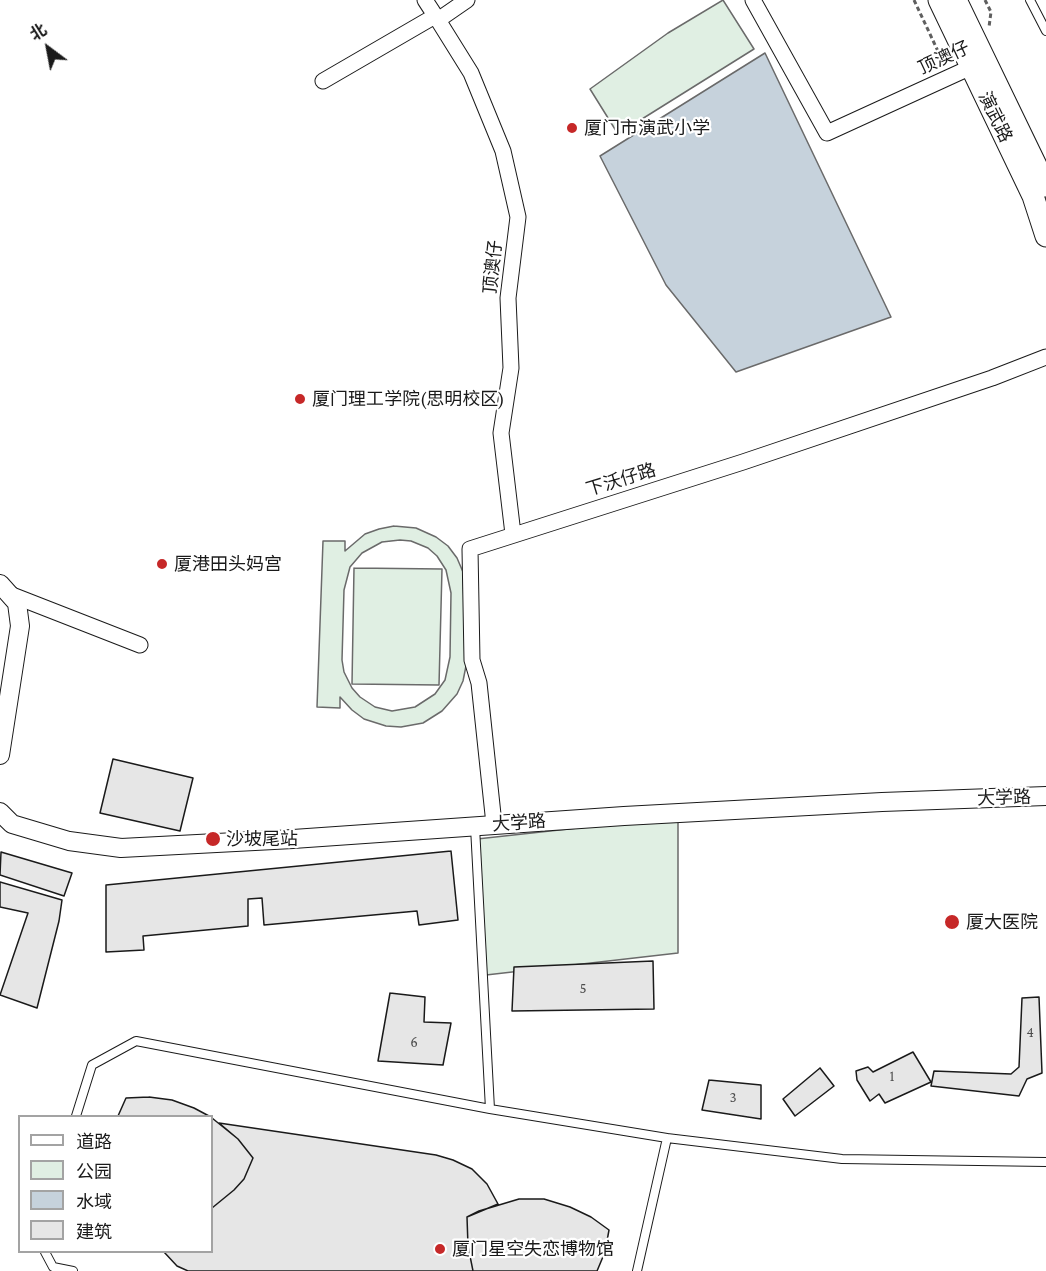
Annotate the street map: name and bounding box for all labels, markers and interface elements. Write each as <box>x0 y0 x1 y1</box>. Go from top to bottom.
north arrow <box>18 18 78 78</box>
text: 北 <box>27 21 49 44</box>
street label: 顶澳仔 <box>915 37 973 79</box>
street label: 演武路 <box>973 88 1017 146</box>
place label: 厦门市演武小学 <box>584 117 710 139</box>
marker: 厦门市演武小学 <box>565 121 579 135</box>
street label: 顶澳仔 <box>479 239 507 295</box>
place label: 厦门理工学院(思明校区) <box>312 388 505 410</box>
marker: 厦门理工学院(思明校区) <box>293 392 307 406</box>
street label: 下沃仔路 <box>583 459 659 501</box>
place label: 厦港田头妈宫 <box>174 553 282 575</box>
marker: 厦港田头妈宫 <box>155 557 169 571</box>
street label: 大学路 <box>977 786 1031 810</box>
street label: 大学路 <box>491 810 547 836</box>
place label: 沙坡尾站 <box>226 828 298 850</box>
marker: 沙坡尾站 <box>204 830 222 848</box>
place label: 厦大医院 <box>966 911 1038 933</box>
marker: 厦大医院 <box>943 913 961 931</box>
house number: 5 <box>579 979 587 997</box>
house number: 4 <box>1026 1023 1034 1041</box>
house number: 6 <box>410 1033 418 1051</box>
house number: 1 <box>890 1067 894 1085</box>
house number: 3 <box>729 1088 737 1106</box>
legend <box>18 1115 213 1253</box>
text: 道路 <box>76 1132 112 1152</box>
text: 公园 <box>76 1162 112 1182</box>
text: 水域 <box>76 1192 112 1212</box>
text: 建筑 <box>76 1222 112 1242</box>
place label: 厦门星空失恋博物馆 <box>452 1238 614 1260</box>
marker: 厦门星空失恋博物馆 <box>433 1242 447 1256</box>

